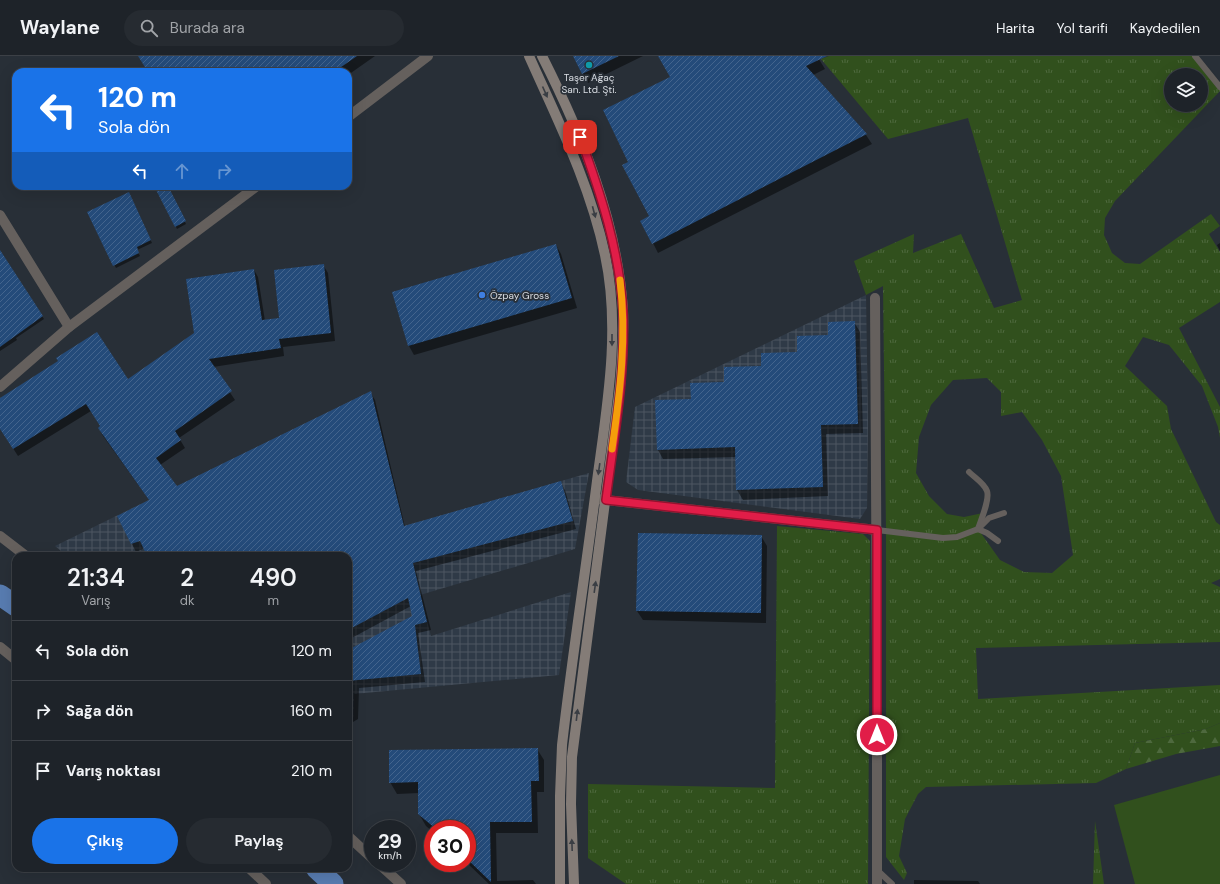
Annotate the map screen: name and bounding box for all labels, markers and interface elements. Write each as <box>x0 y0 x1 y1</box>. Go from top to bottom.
search box <box>124 10 404 46</box>
text: Waylane <box>20 15 100 40</box>
icon: search <box>138 17 160 39</box>
text: Burada ara <box>170 18 245 38</box>
text: Harita <box>996 19 1035 37</box>
text: Yol tarifi <box>1057 19 1108 37</box>
text: Kaydedilen <box>1130 19 1200 37</box>
marker: Taşer Ağaç San. Ltd. Şti. <box>584 60 594 70</box>
map controls <box>1164 68 1208 112</box>
button: layers <box>1164 68 1208 112</box>
place label: Taşer Ağaç San. Ltd. Şti. <box>561 71 617 96</box>
text: 120 m <box>98 79 177 116</box>
icon: left <box>32 84 84 136</box>
one-way arrow <box>542 86 548 98</box>
text: Sola dön <box>98 115 170 139</box>
pin <box>563 120 597 154</box>
icon: arrive <box>569 126 591 148</box>
icon: left <box>129 160 151 182</box>
icon: ahead <box>171 160 193 182</box>
icon: right <box>213 160 235 182</box>
one-way arrow <box>591 206 597 218</box>
place label: Özpay Gross <box>490 289 549 302</box>
marker: Özpay Gross <box>477 290 487 300</box>
one-way arrow <box>609 334 615 347</box>
one-way arrow <box>596 463 602 475</box>
text: 21:34 <box>67 562 125 593</box>
text: 2 <box>180 562 194 593</box>
text: 490 <box>250 562 297 593</box>
one-way arrow <box>592 581 598 593</box>
text: Varış <box>81 592 111 609</box>
text: dk <box>180 592 195 609</box>
text: m <box>267 592 279 609</box>
icon: left <box>32 640 54 662</box>
text: Sola dön <box>66 641 129 661</box>
text: 120 m <box>291 641 332 661</box>
icon: right <box>32 700 54 722</box>
text: Sağa dön <box>66 701 133 721</box>
text: 160 m <box>290 701 332 721</box>
one-way arrow <box>574 709 580 721</box>
position arrow <box>856 714 898 756</box>
icon: arrive <box>32 760 54 782</box>
text: Varış noktası <box>66 761 160 781</box>
text: 210 m <box>291 761 332 781</box>
button: Çıkış <box>32 818 178 864</box>
button: Paylaş <box>186 818 332 864</box>
speed limit sign: 30 <box>424 820 476 872</box>
text: 29 <box>378 828 402 854</box>
one-way arrow <box>569 839 576 851</box>
text: km/h <box>378 849 402 862</box>

